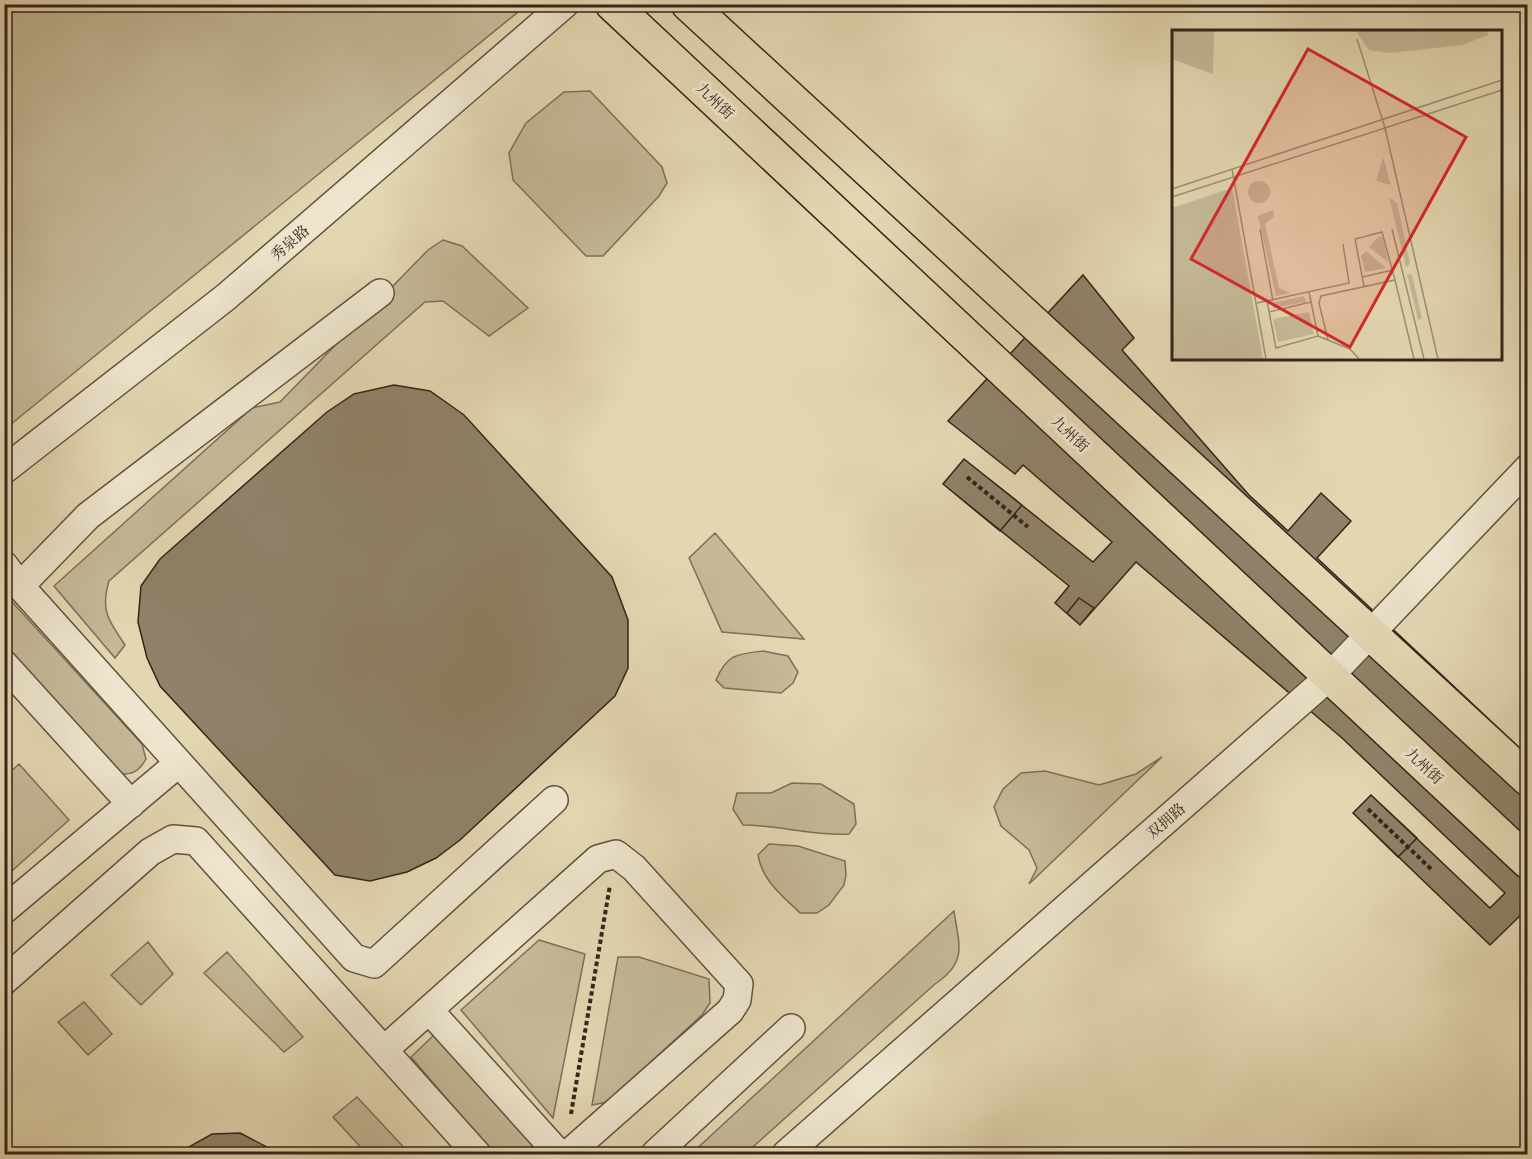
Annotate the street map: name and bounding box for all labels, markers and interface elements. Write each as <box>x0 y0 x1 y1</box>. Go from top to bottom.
inset map <box>1172 30 1502 360</box>
street label: 九州街 <box>692 78 738 123</box>
street label: 秀泉路 <box>266 221 313 265</box>
street label: 九州街 <box>1047 411 1093 456</box>
street label: 九州街 <box>1401 743 1447 788</box>
street label: 双拥路 <box>1142 799 1189 843</box>

